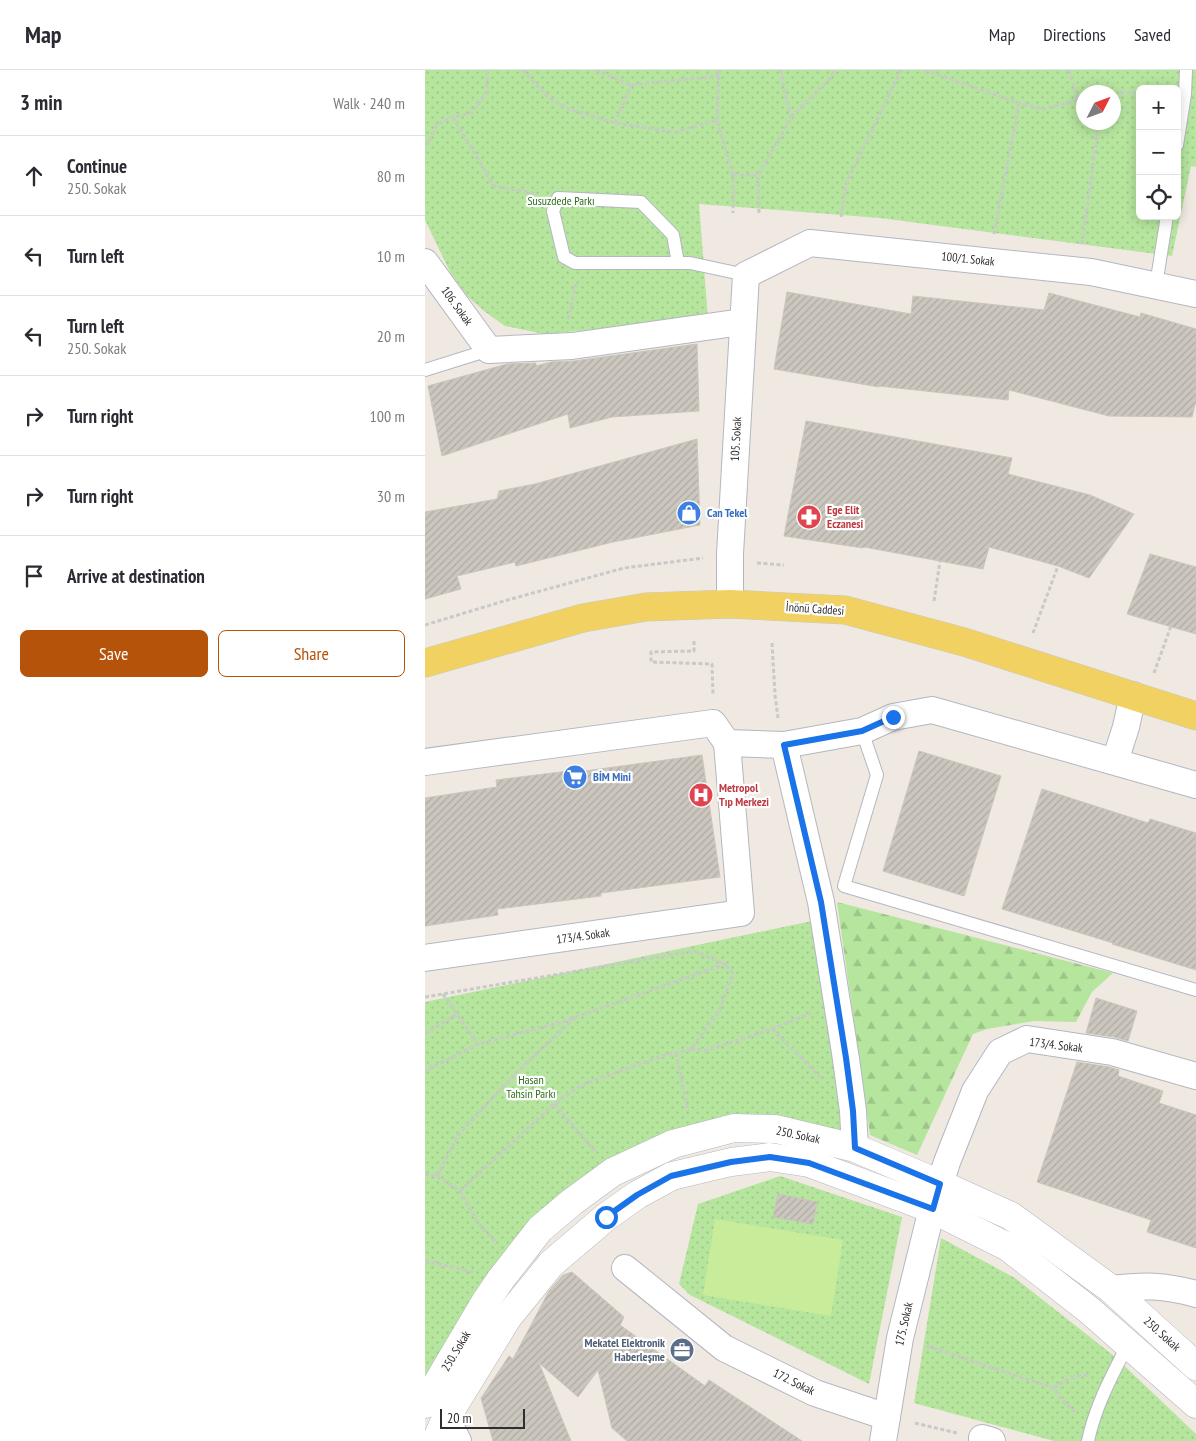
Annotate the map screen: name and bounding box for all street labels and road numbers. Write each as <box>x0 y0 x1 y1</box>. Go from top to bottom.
street label: 100/1. Sokak <box>941 248 996 269</box>
street label: 106. Sokak <box>438 283 477 328</box>
street label: 105. Sokak <box>727 416 744 462</box>
street label: İnönü Caddesi <box>785 599 845 618</box>
street label: 173/4. Sokak <box>555 924 611 947</box>
street label: 173/4. Sokak <box>1029 1034 1084 1055</box>
street label: 250. Sokak <box>775 1123 822 1147</box>
street label: 175. Sokak <box>891 1300 916 1347</box>
street label: 250. Sokak <box>1141 1313 1184 1354</box>
street label: 250. Sokak <box>438 1328 474 1374</box>
street label: 172. Sokak <box>771 1365 818 1398</box>

